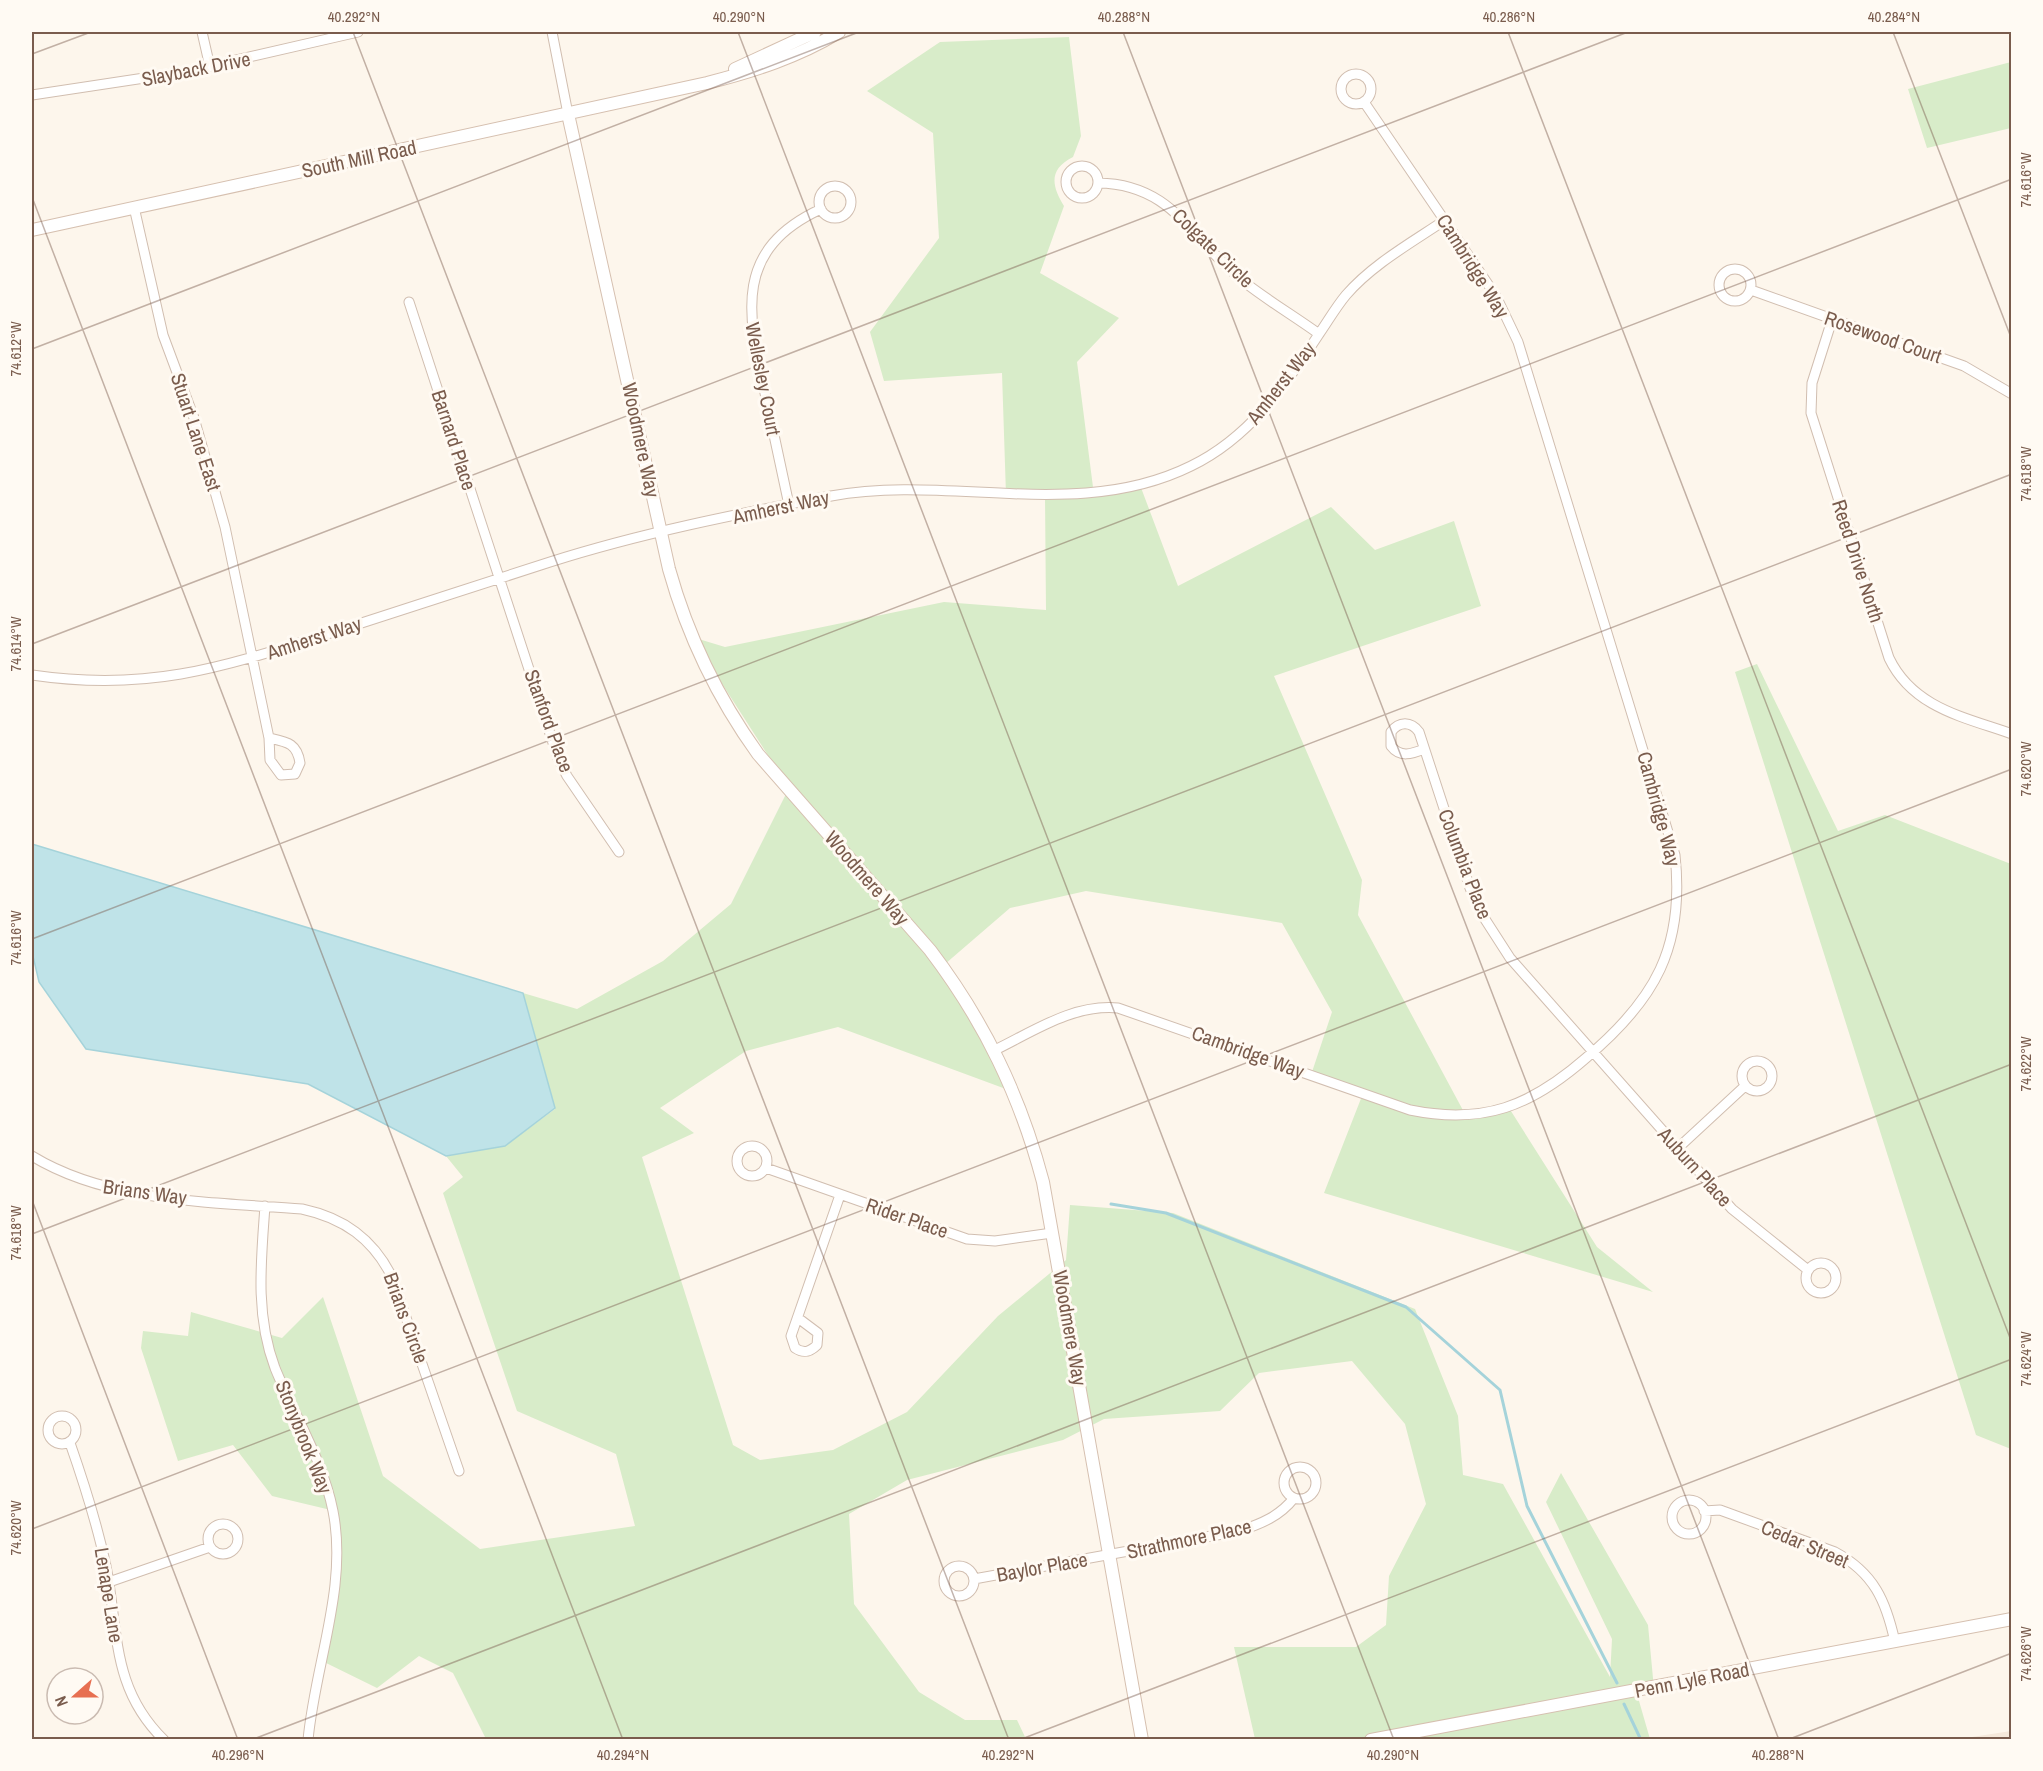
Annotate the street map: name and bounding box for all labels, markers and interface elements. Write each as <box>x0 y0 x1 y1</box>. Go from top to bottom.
text: 40.292°N <box>328 6 380 27</box>
text: 40.290°N <box>713 6 765 27</box>
text: 40.288°N <box>1098 6 1150 27</box>
text: 40.286°N <box>1483 6 1535 27</box>
text: 40.284°N <box>1868 6 1920 27</box>
street label: Slayback Drive <box>139 45 253 92</box>
street label: South Mill Road <box>299 133 419 184</box>
text: 74.616°W <box>2015 152 2036 208</box>
street label: Colgate Circle <box>1167 202 1260 293</box>
street label: Cambridge Way <box>1431 209 1517 324</box>
street label: Rosewood Court <box>1821 304 1946 369</box>
street label: Wellesley Court <box>739 320 788 438</box>
text: 74.612°W <box>5 321 26 377</box>
street label: Amherst Way <box>1239 335 1322 430</box>
street label: Stuart Lane East <box>165 370 228 495</box>
street label: Woodmere Way <box>616 380 667 501</box>
street label: Barnard Place <box>426 386 483 493</box>
text: 74.618°W <box>2015 446 2036 502</box>
street label: Amherst Way <box>729 483 832 530</box>
street label: Reed Drive North <box>1826 496 1891 626</box>
street label: Amherst Way <box>262 609 365 666</box>
text: 74.614°W <box>5 616 26 672</box>
street label: Stanford Place <box>518 666 581 776</box>
text: 74.620°W <box>2015 741 2036 797</box>
street label: Cambridge Way <box>1631 748 1688 870</box>
street label: Columbia Place <box>1432 805 1499 923</box>
street label: Woodmere Way <box>819 825 916 931</box>
text: 74.616°W <box>5 910 26 966</box>
street label: Cambridge Way <box>1188 1019 1309 1085</box>
text: 74.622°W <box>2015 1036 2036 1092</box>
street label: Auburn Place <box>1652 1120 1738 1212</box>
street label: Brians Way <box>102 1172 189 1211</box>
street label: Rider Place <box>862 1191 952 1244</box>
text: 74.618°W <box>5 1205 26 1261</box>
street label: Woodmere Way <box>1047 1268 1094 1388</box>
street label: Brians Circle <box>378 1269 435 1367</box>
text: 74.624°W <box>2015 1331 2036 1387</box>
street label: Stonybrook Way <box>270 1376 340 1498</box>
text: 74.620°W <box>5 1500 26 1556</box>
street label: Strathmore Place <box>1124 1512 1254 1565</box>
street label: Cedar Street <box>1757 1513 1854 1574</box>
street label: Baylor Place <box>994 1545 1090 1588</box>
street label: Lenape Lane <box>89 1546 130 1644</box>
text: 74.626°W <box>2015 1626 2036 1682</box>
street label: Penn Lyle Road <box>1632 1655 1751 1704</box>
north arrow <box>45 1666 105 1726</box>
text: N <box>49 1693 73 1710</box>
text: 40.296°N <box>212 1744 264 1765</box>
text: 40.294°N <box>597 1744 649 1765</box>
text: 40.292°N <box>982 1744 1034 1765</box>
text: 40.290°N <box>1367 1744 1419 1765</box>
text: 40.288°N <box>1752 1744 1804 1765</box>

